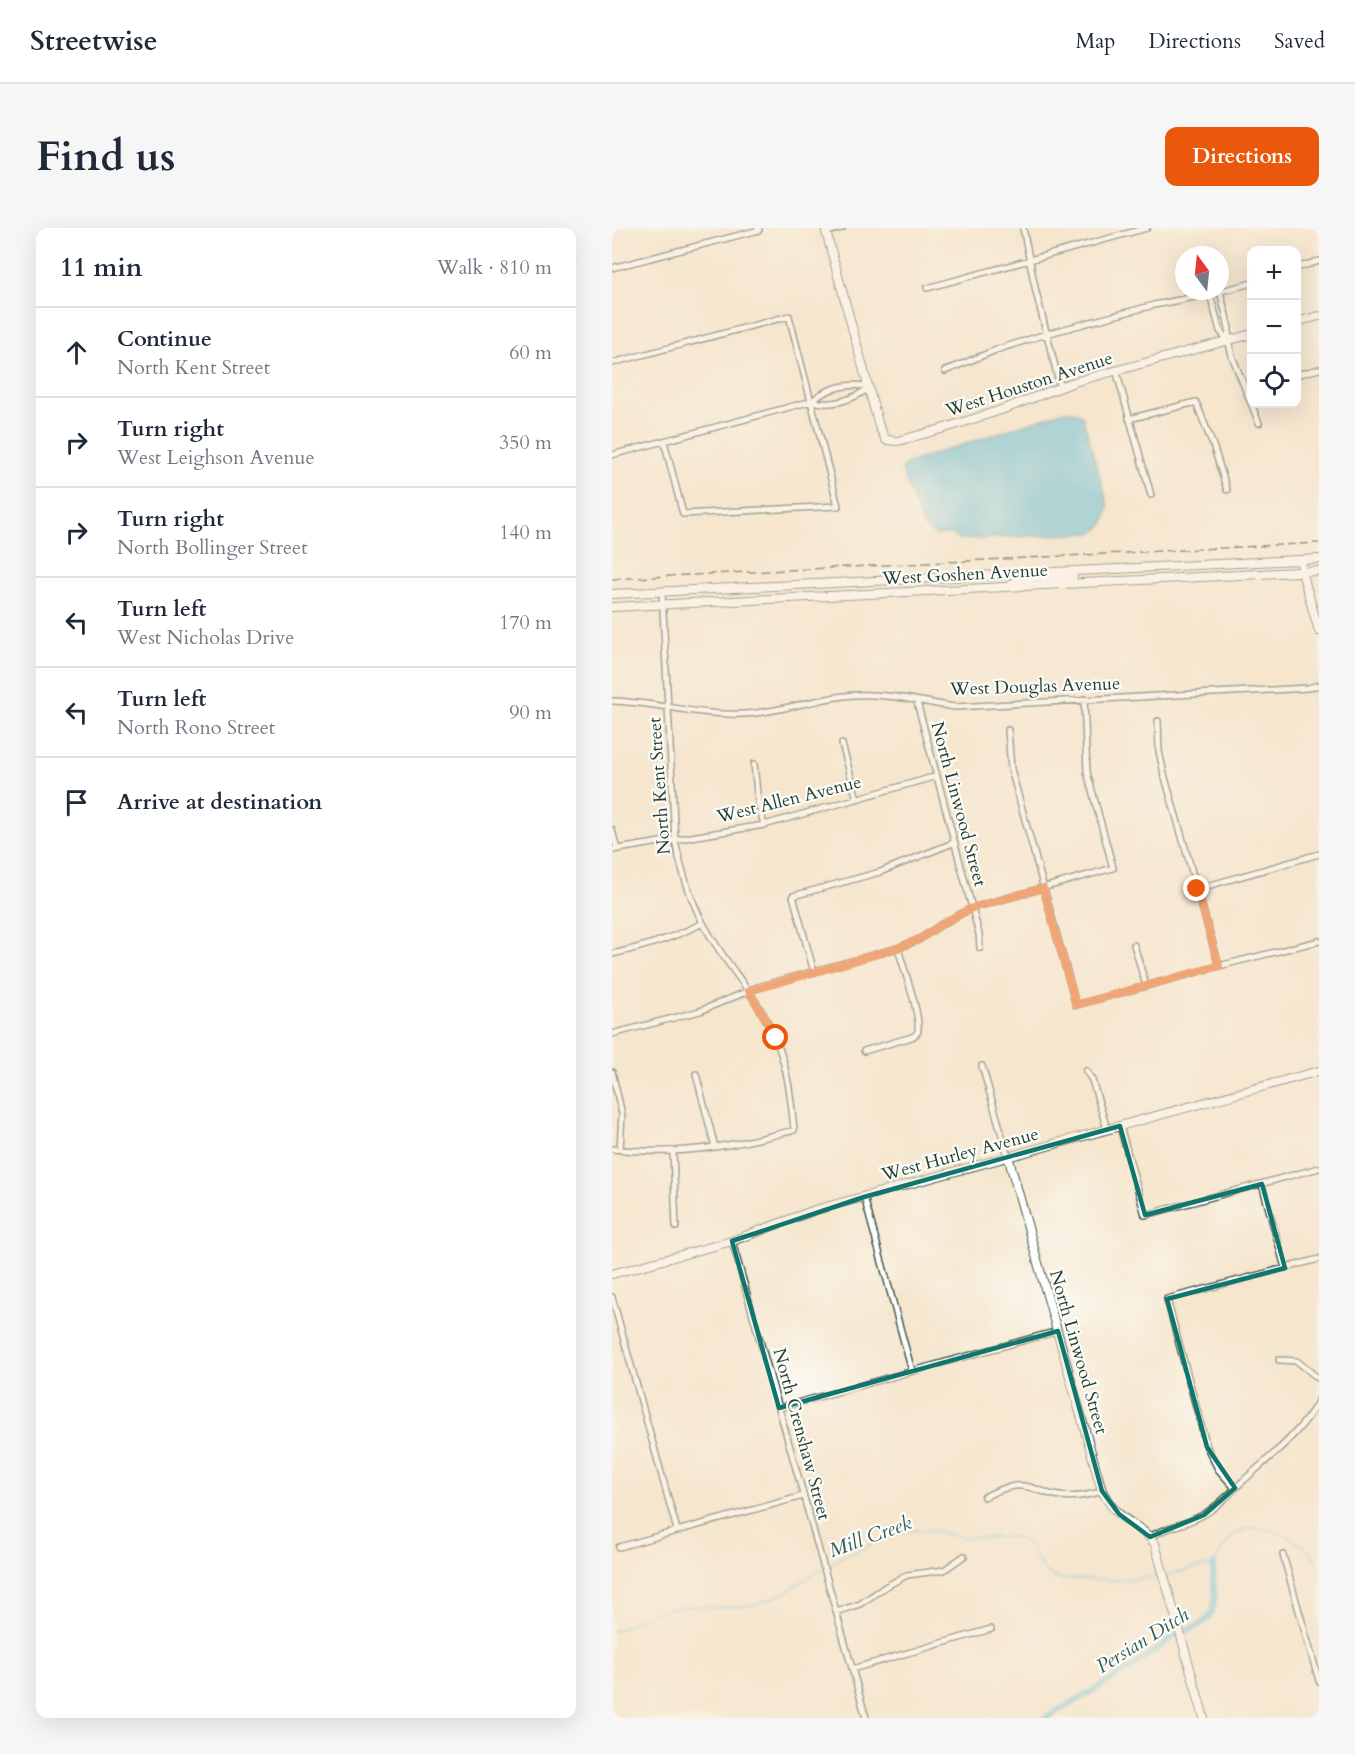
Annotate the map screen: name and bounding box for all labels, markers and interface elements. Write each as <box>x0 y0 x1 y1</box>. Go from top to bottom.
text: Streetwise <box>30 22 158 60</box>
text: Map <box>1075 27 1115 56</box>
text: Directions <box>1148 27 1241 56</box>
text: Saved <box>1274 27 1325 56</box>
button: Directions <box>1165 127 1319 186</box>
text: Find us <box>36 128 176 185</box>
north arrow <box>1175 246 1229 300</box>
map controls <box>1247 246 1301 408</box>
button: + <box>1247 246 1301 300</box>
text: 11 min <box>60 250 143 285</box>
text: Walk · 810 m <box>437 254 552 281</box>
button: − <box>1247 300 1301 354</box>
text: Continue <box>117 324 212 354</box>
icon: ahead <box>60 336 93 369</box>
text: 60 m <box>509 339 552 366</box>
street label: West Houston Avenue <box>942 346 1116 424</box>
text: North Kent Street <box>117 354 270 381</box>
button: locate <box>1247 354 1301 408</box>
text: Turn right <box>117 414 224 444</box>
icon: right <box>60 426 93 459</box>
text: 350 m <box>499 429 552 456</box>
text: West Leighson Avenue <box>117 444 315 471</box>
text: Turn right <box>117 504 224 534</box>
icon: right <box>60 516 93 549</box>
text: 140 m <box>499 519 552 546</box>
text: North Bollinger Street <box>117 534 307 561</box>
street label: West Goshen Avenue <box>880 558 1049 591</box>
text: Turn left <box>117 594 206 624</box>
icon: left <box>60 606 93 639</box>
text: 170 m <box>499 609 552 636</box>
text: West Nicholas Drive <box>117 624 294 651</box>
street label: West Douglas Avenue <box>948 671 1121 702</box>
text: Turn left <box>117 684 206 714</box>
icon: left <box>60 696 93 729</box>
text: 90 m <box>509 699 552 726</box>
text: North Rono Street <box>117 714 275 741</box>
street label: North Kent Street <box>642 716 677 856</box>
street label: North Linwood Street <box>924 719 993 890</box>
street label: West Allen Avenue <box>713 769 864 830</box>
icon: arrive <box>60 786 93 819</box>
text: Arrive at destination <box>117 787 322 817</box>
route end <box>1183 875 1209 901</box>
route start <box>762 1024 788 1050</box>
street label: West Hurley Avenue <box>878 1122 1041 1188</box>
street label: North Linwood Street <box>1043 1267 1114 1438</box>
street label: North Crenshaw Street <box>767 1345 837 1523</box>
water label: Mill Creek <box>825 1509 916 1564</box>
water label: Persian Ditch <box>1091 1601 1194 1680</box>

